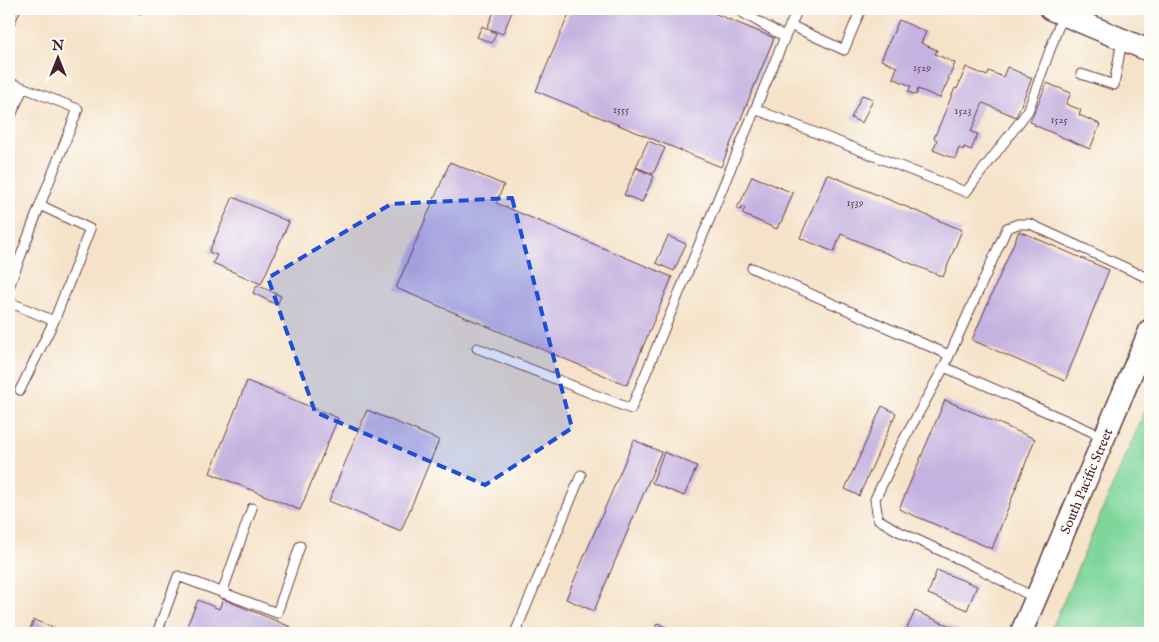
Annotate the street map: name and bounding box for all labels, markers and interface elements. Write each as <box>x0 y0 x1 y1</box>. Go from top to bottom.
north arrow <box>32 32 82 82</box>
text: N <box>51 37 64 55</box>
house number: 1529 <box>913 61 931 75</box>
house number: 1555 <box>613 103 629 117</box>
house number: 1523 <box>954 104 972 118</box>
house number: 1525 <box>1050 113 1068 127</box>
house number: 1539 <box>847 196 864 210</box>
street label: South Pacific Street <box>1057 426 1117 537</box>

